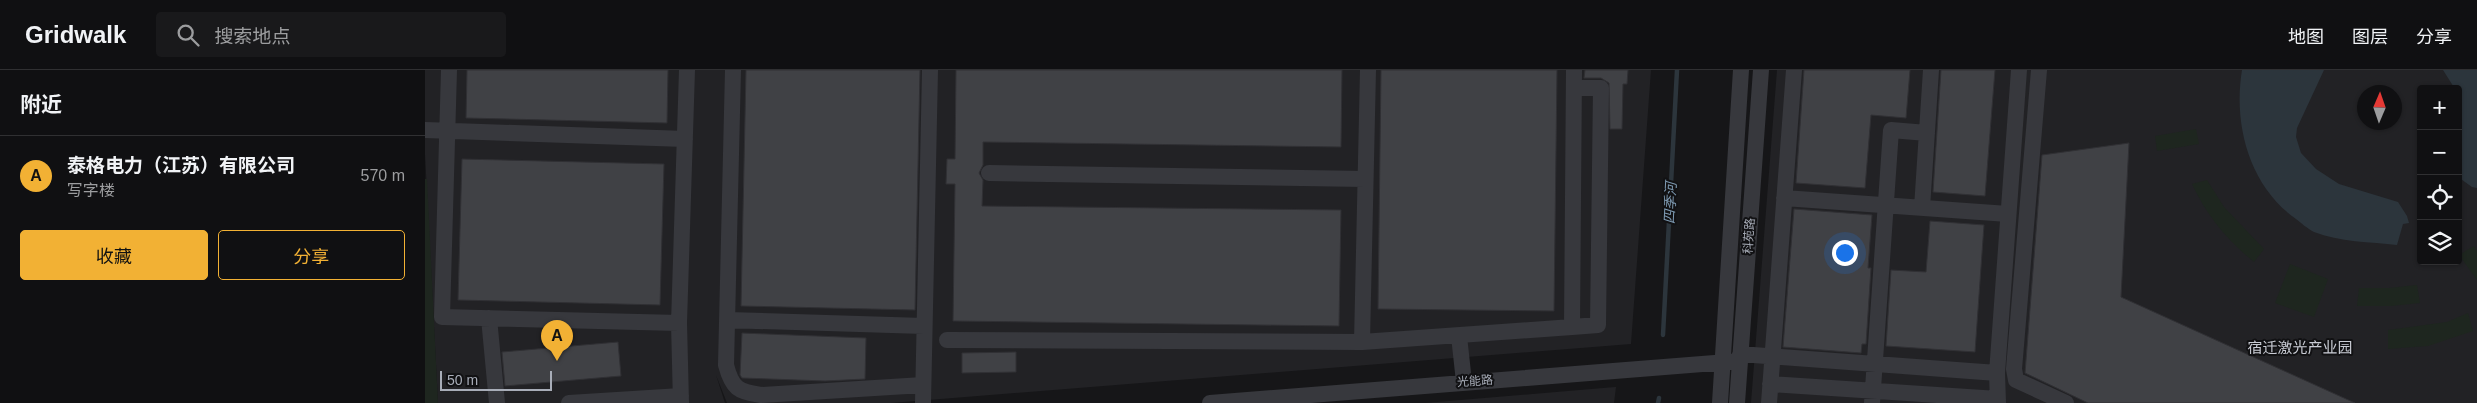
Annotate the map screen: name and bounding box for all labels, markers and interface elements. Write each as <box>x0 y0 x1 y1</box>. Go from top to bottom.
search box <box>156 12 506 57</box>
text: Gridwalk <box>25 21 126 48</box>
icon: search <box>174 21 202 49</box>
text: 搜索地点 <box>214 26 290 47</box>
text: 地图 <box>2288 27 2324 47</box>
text: 图层 <box>2352 27 2388 47</box>
text: 分享 <box>2416 27 2452 47</box>
north arrow <box>2357 85 2402 130</box>
map controls <box>2417 85 2462 265</box>
button: + <box>2417 85 2462 130</box>
text: 附近 <box>20 93 62 116</box>
button: − <box>2417 130 2462 175</box>
text: 泰格电力（江苏）有限公司 <box>67 155 295 176</box>
text: A <box>30 167 42 184</box>
text: 570 m <box>361 167 405 184</box>
button: locate <box>2417 175 2462 220</box>
water label: 四季河 <box>1661 179 1679 224</box>
text: 写字楼 <box>67 182 115 199</box>
street label: 科苑路 <box>1741 218 1757 254</box>
button: layers <box>2417 220 2462 265</box>
button: 收藏 <box>20 230 208 280</box>
button: 分享 <box>218 230 405 280</box>
your location <box>1832 240 1858 266</box>
pin: A <box>541 320 573 361</box>
district label: 宿迁激光产业园 <box>2247 339 2353 356</box>
scale bar <box>440 368 553 391</box>
text: 50 m <box>447 372 478 388</box>
street label: 光能路 <box>1457 373 1493 389</box>

